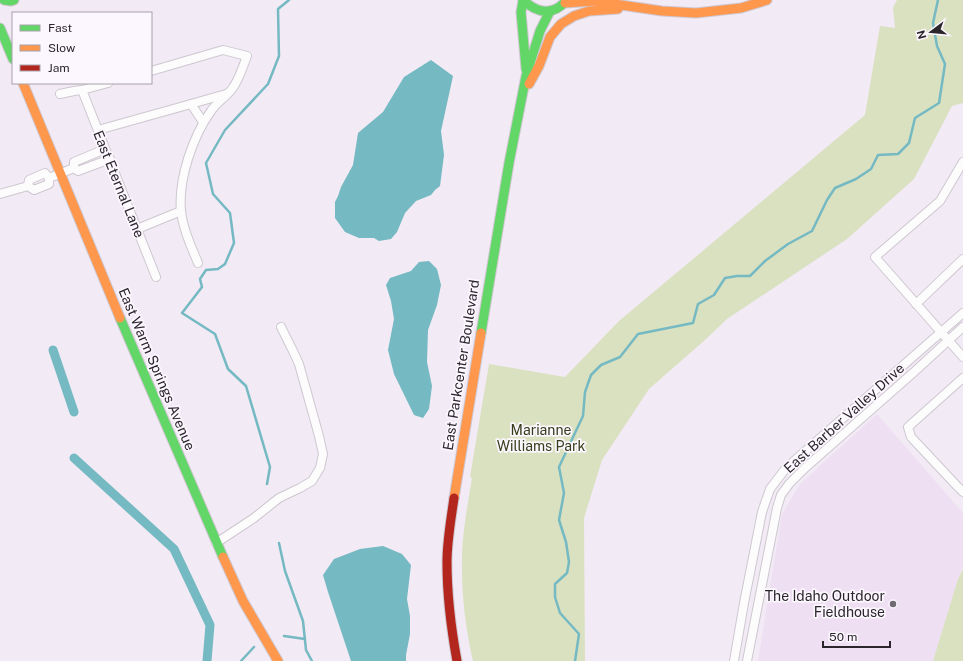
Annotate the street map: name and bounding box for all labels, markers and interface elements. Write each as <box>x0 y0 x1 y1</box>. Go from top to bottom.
legend <box>12 12 152 84</box>
north arrow <box>911 12 951 52</box>
text: Fast <box>48 21 73 35</box>
text: N <box>914 29 928 41</box>
text: Slow <box>48 41 76 55</box>
text: Jam <box>48 61 70 75</box>
street label: East Eternal Lane <box>90 128 148 240</box>
street label: East Parkcenter Boulevard <box>440 279 482 451</box>
street label: East Warm Springs Avenue <box>115 285 199 453</box>
street label: East Barber Valley Drive <box>781 360 907 476</box>
park label: Marianne Williams Park <box>497 422 585 454</box>
place label: The Idaho Outdoor Fieldhouse <box>765 588 885 620</box>
marker: The Idaho Outdoor Fieldhouse <box>888 599 898 609</box>
scale bar <box>823 623 890 649</box>
text: 50 m <box>829 630 857 644</box>

